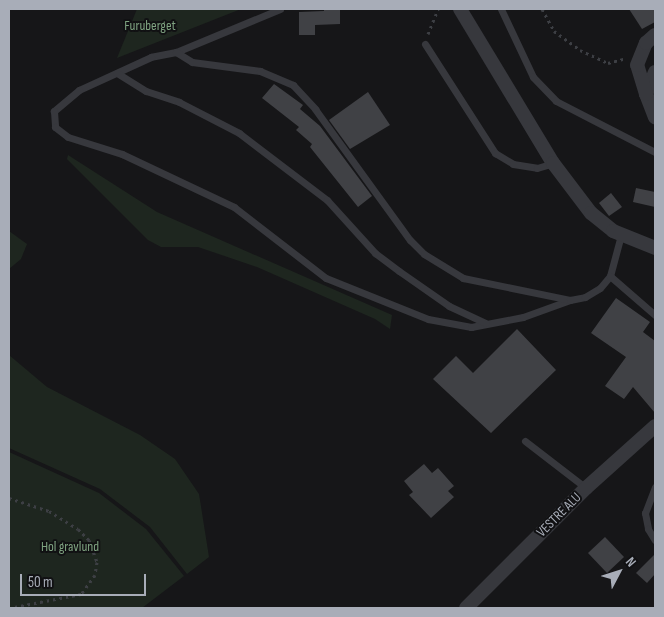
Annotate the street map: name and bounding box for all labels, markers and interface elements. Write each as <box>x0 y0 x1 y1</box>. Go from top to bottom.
park label: Furuberget <box>124 18 176 34</box>
street label: VESTRE ALU <box>533 489 585 541</box>
park label: Hol gravlund <box>41 539 99 555</box>
north arrow <box>594 547 644 597</box>
text: N <box>622 554 640 570</box>
scale bar <box>22 564 149 596</box>
text: 50 m <box>28 573 53 592</box>

